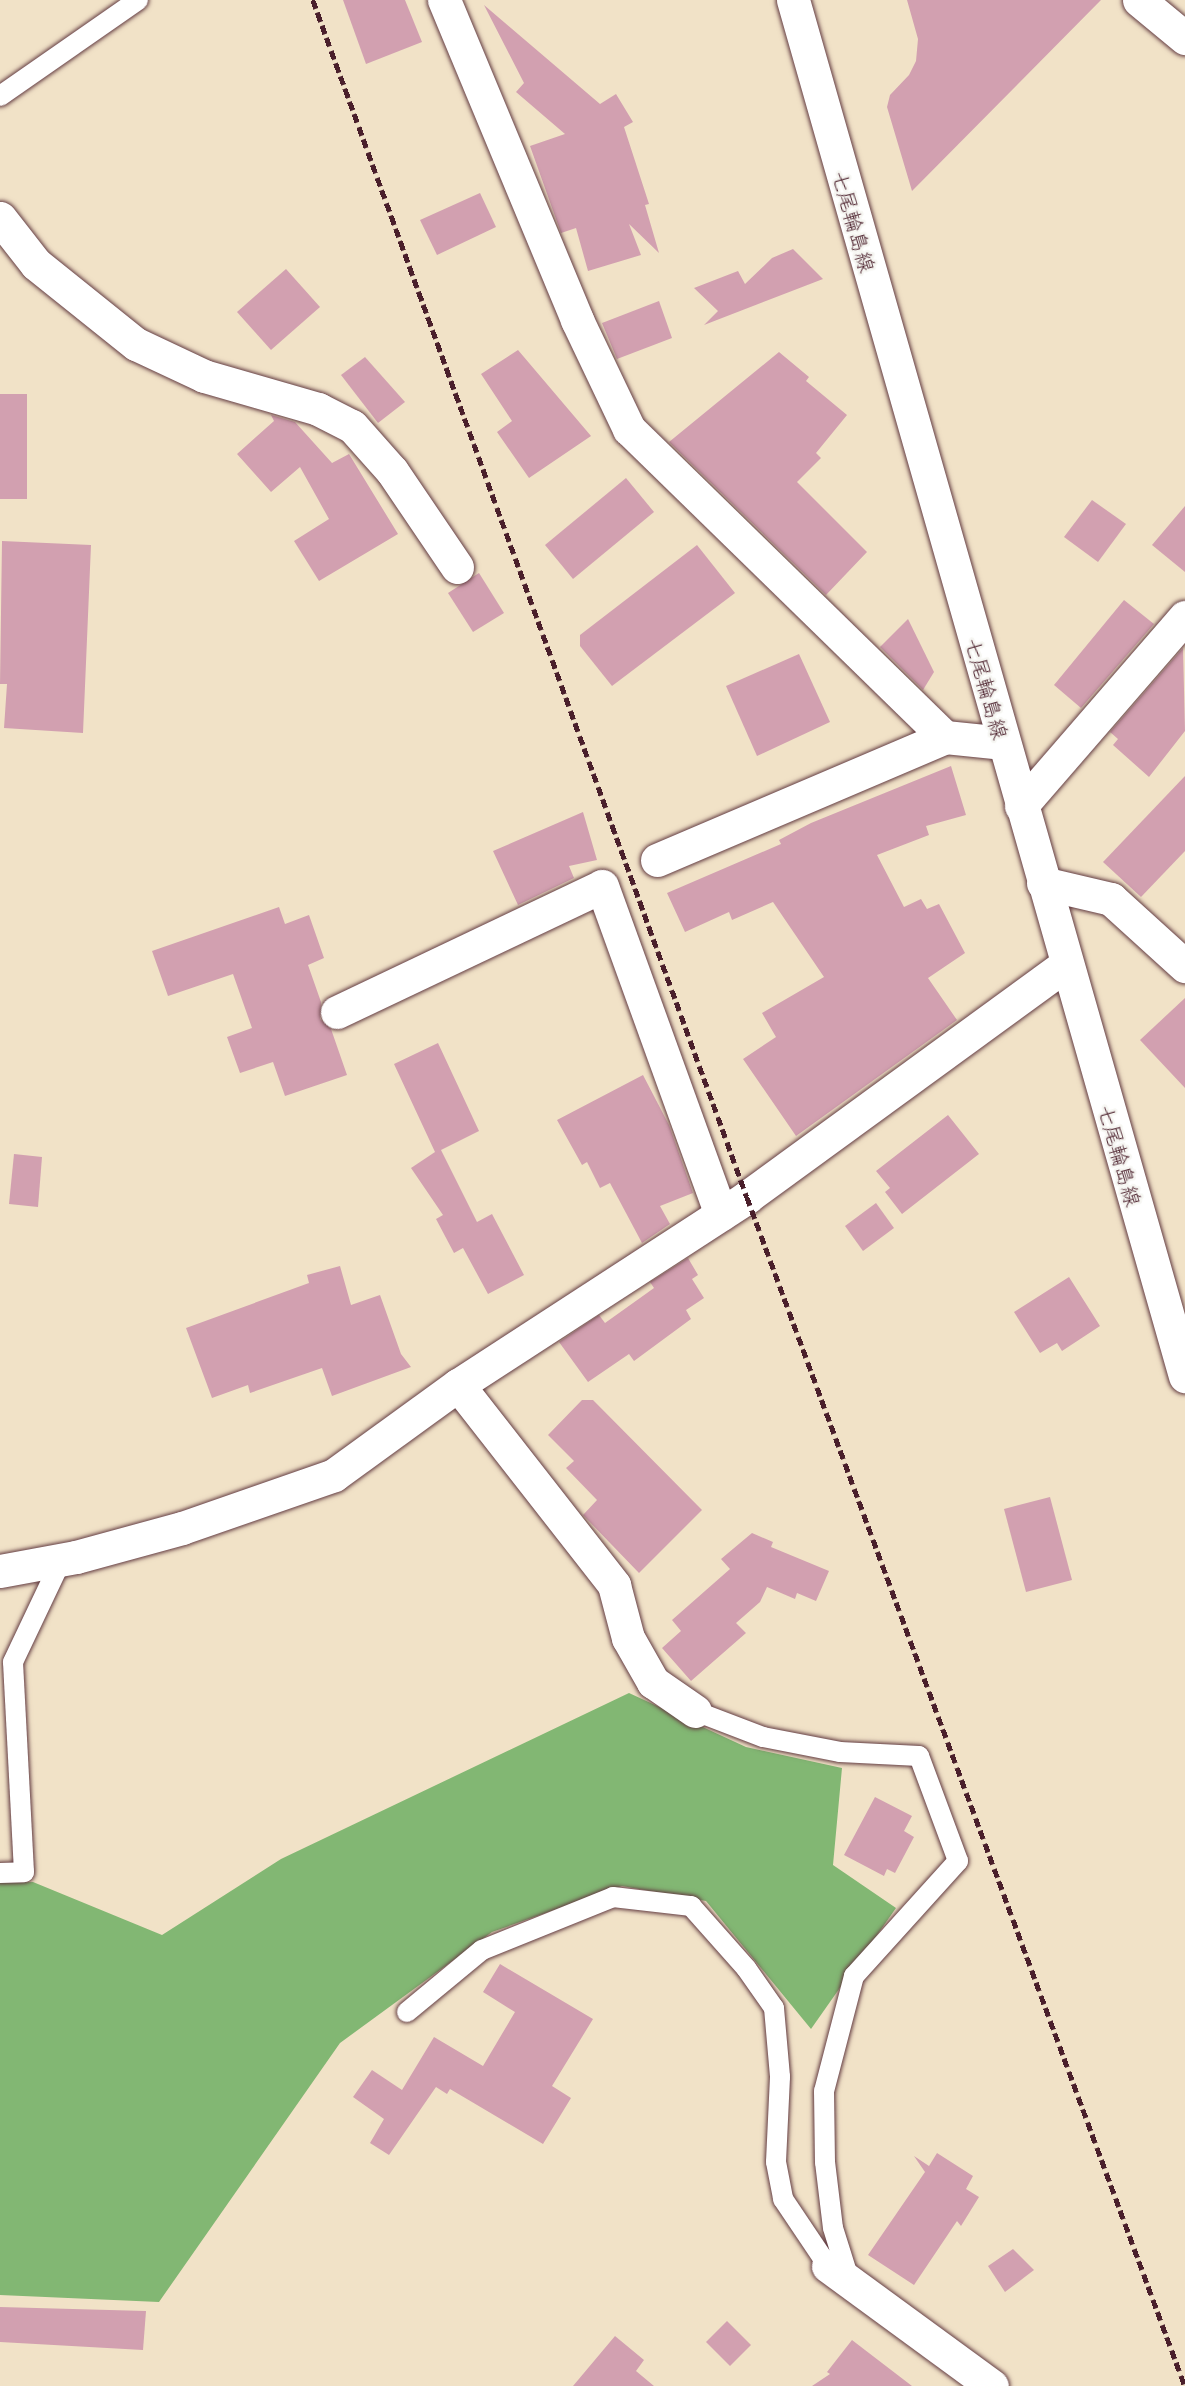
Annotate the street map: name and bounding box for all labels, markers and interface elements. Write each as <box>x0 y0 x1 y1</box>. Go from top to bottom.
street label: 七尾輪島線 <box>828 167 882 275</box>
street label: 七尾輪島線 <box>961 634 1015 742</box>
street label: 七尾輪島線 <box>1094 1101 1148 1209</box>

